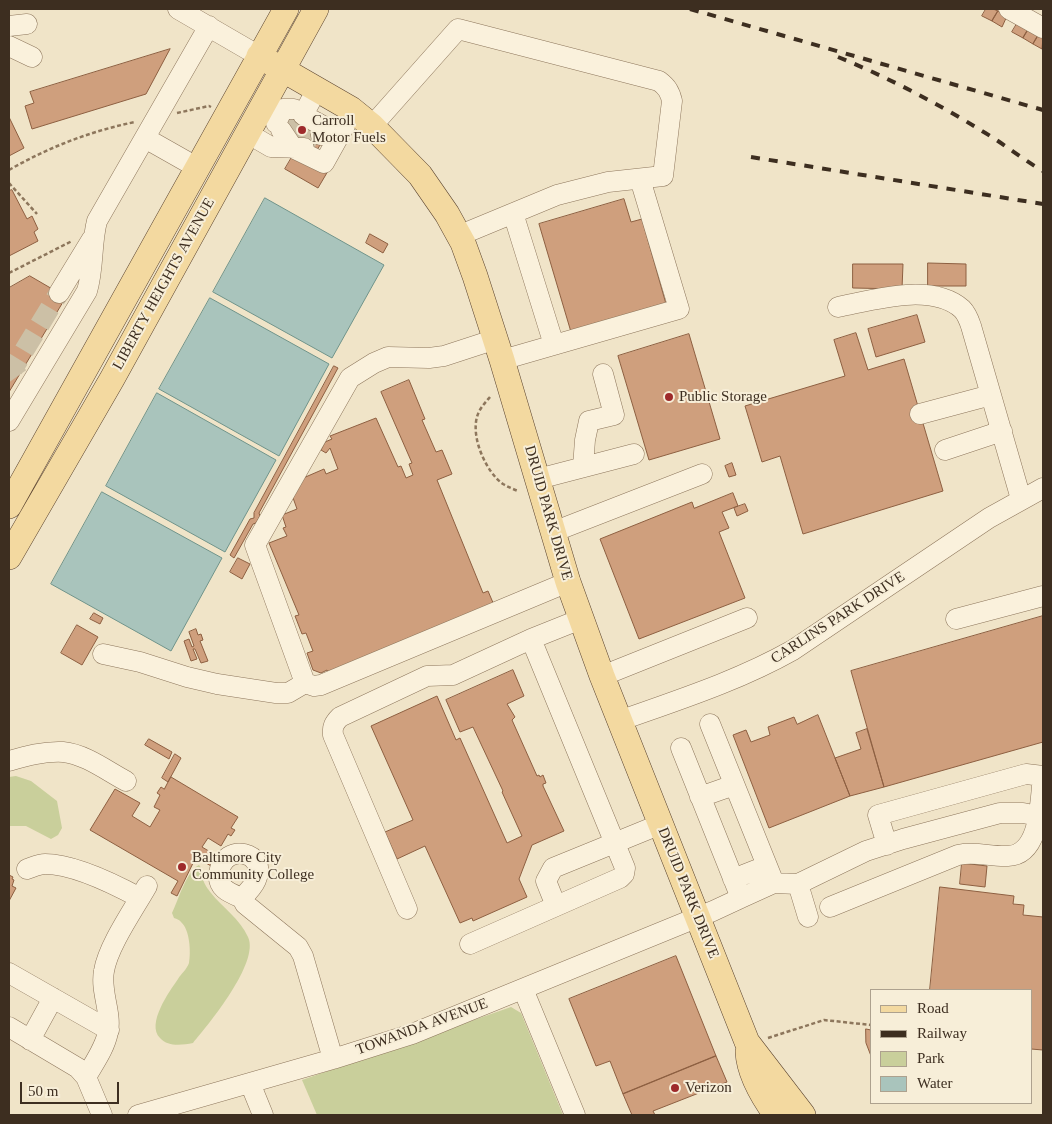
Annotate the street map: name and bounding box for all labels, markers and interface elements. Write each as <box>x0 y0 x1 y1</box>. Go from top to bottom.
place label: Carroll Motor Fuels <box>312 112 386 147</box>
marker: Carroll Motor Fuels <box>296 124 308 136</box>
street label: LIBERTY HEIGHTS AVENUE <box>109 195 219 373</box>
place label: Public Storage <box>679 388 767 406</box>
marker: Public Storage <box>663 391 675 403</box>
street label: DRUID PARK DRIVE <box>520 443 576 583</box>
street label: CARLINS PARK DRIVE <box>768 568 908 668</box>
street label: DRUID PARK DRIVE <box>654 825 722 961</box>
place label: Baltimore City Community College <box>192 849 314 884</box>
marker: Baltimore City Community College <box>176 861 188 873</box>
legend <box>870 989 1032 1104</box>
street label: TOWANDA AVENUE <box>354 995 490 1059</box>
text: Road <box>917 1000 949 1016</box>
text: Railway <box>917 1025 967 1041</box>
text: Park <box>917 1050 945 1066</box>
scale bar <box>22 1072 121 1104</box>
text: Water <box>917 1075 952 1091</box>
place label: Verizon <box>685 1079 732 1097</box>
marker: Verizon <box>669 1082 681 1094</box>
text: 50 m <box>28 1083 58 1099</box>

